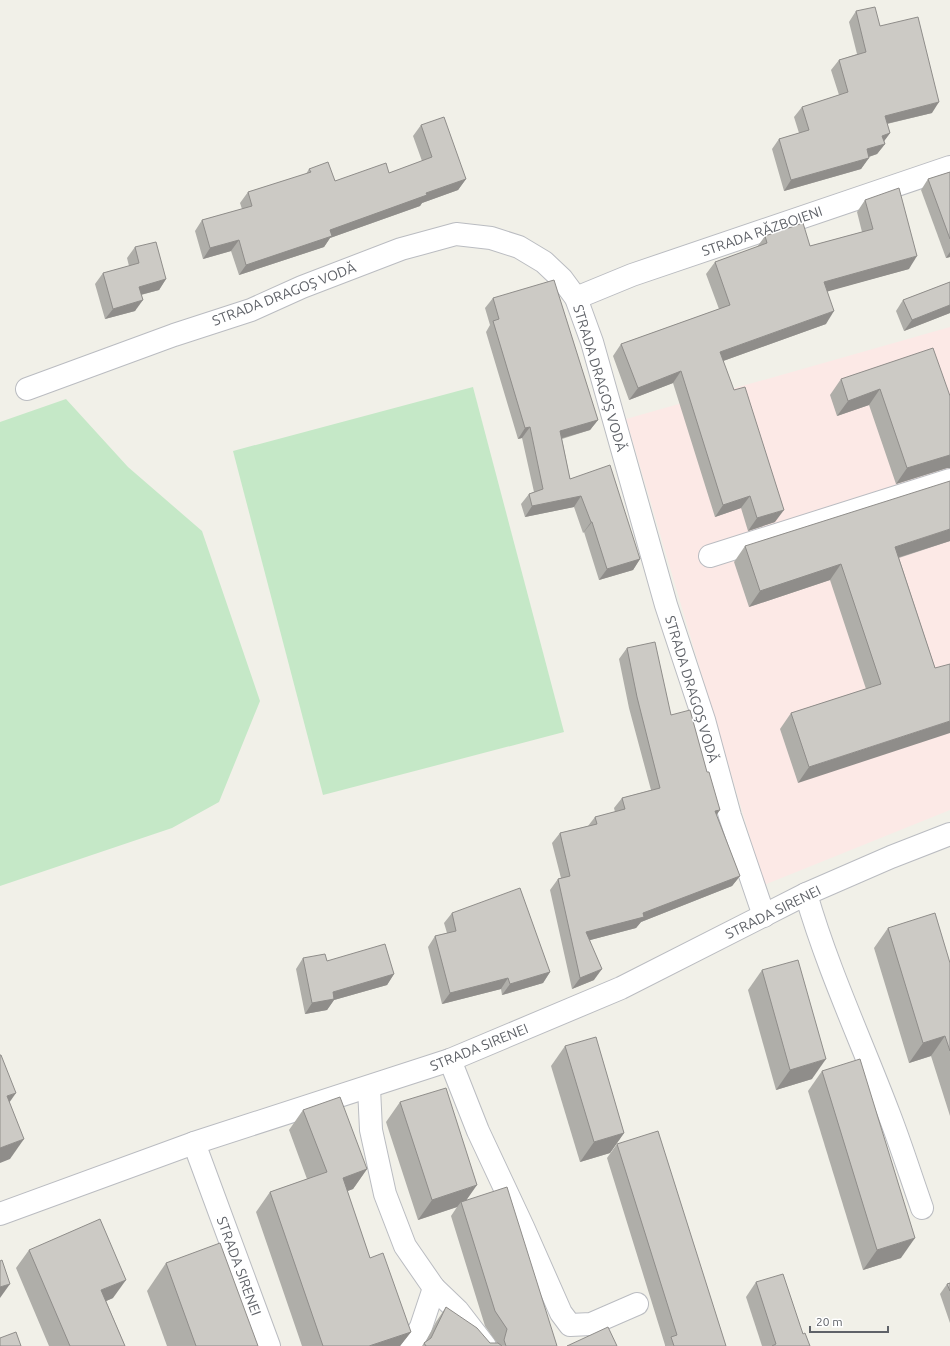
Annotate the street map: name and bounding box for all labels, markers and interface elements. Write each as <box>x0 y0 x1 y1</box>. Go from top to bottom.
street label: STRADA RĂZBOIENI <box>699 202 824 259</box>
street label: STRADA DRAGOȘ VODĂ <box>210 258 358 329</box>
street label: STRADA DRAGOȘ VODĂ <box>570 302 631 453</box>
street label: STRADA DRAGOȘ VODĂ <box>662 613 723 764</box>
street label: STRADA SIRENEI <box>723 882 823 942</box>
street label: STRADA SIRENEI <box>428 1020 530 1074</box>
street label: STRADA SIRENEI <box>214 1214 264 1318</box>
scale bar <box>810 1308 888 1334</box>
text: 20 m <box>816 1315 843 1328</box>

